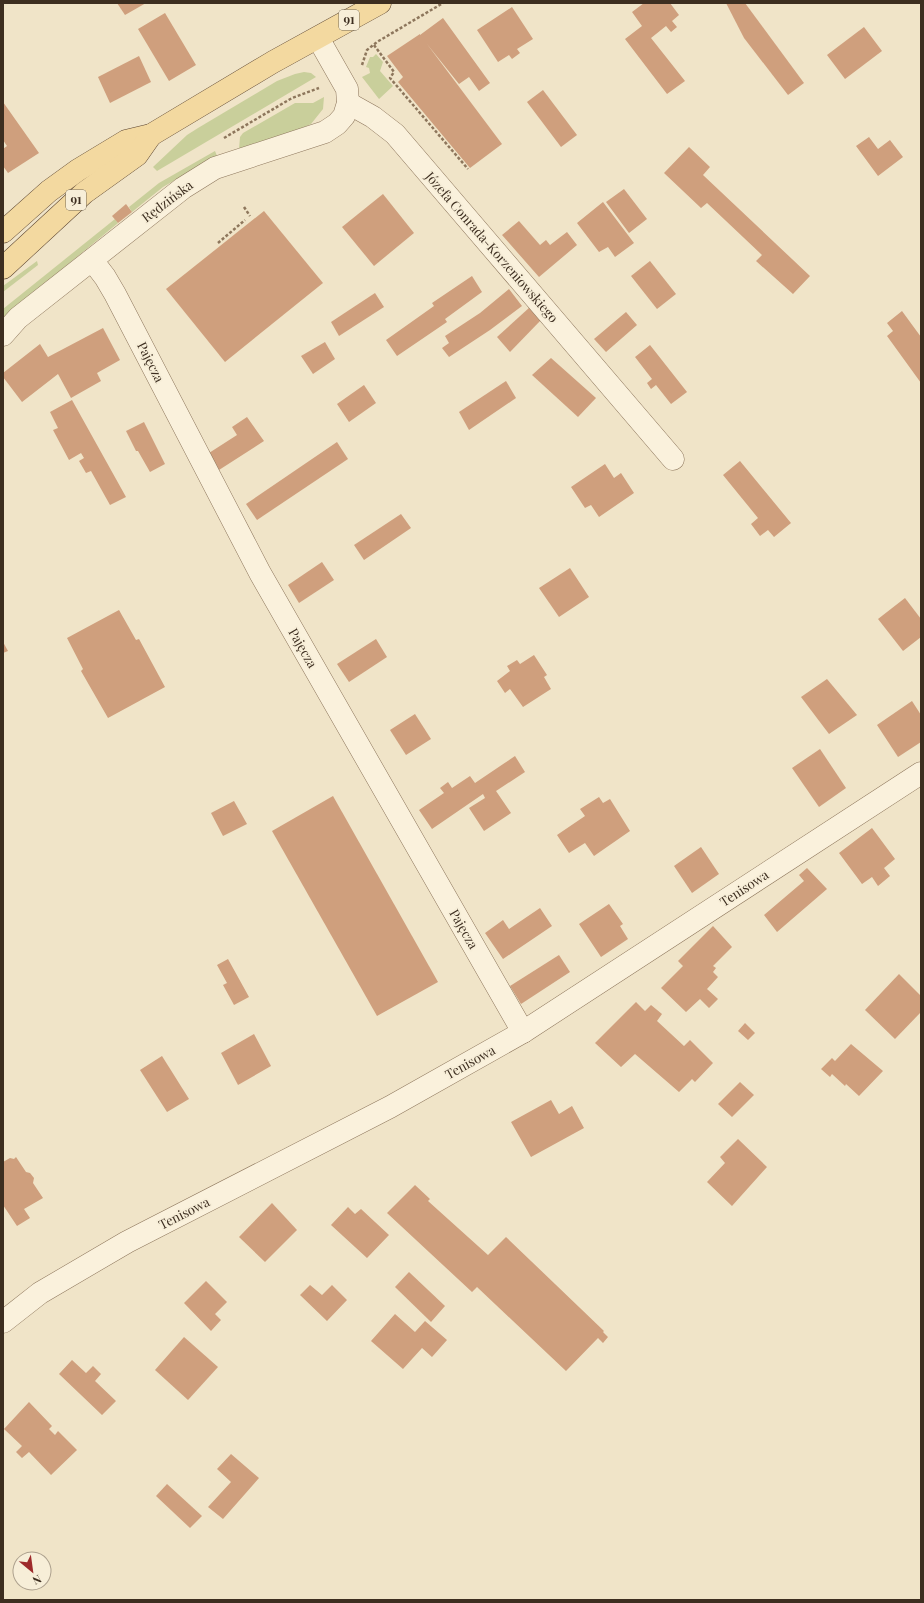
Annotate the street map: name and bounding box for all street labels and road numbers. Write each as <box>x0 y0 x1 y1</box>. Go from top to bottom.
road number: 91 <box>339 10 359 30</box>
street label: Józefa Conrada-Korzeniowskiego <box>422 167 562 326</box>
street label: Rędzińska <box>138 176 196 225</box>
road number: 91 <box>66 190 86 210</box>
street label: Pajęcza <box>134 339 169 385</box>
street label: Pajęcza <box>285 625 322 671</box>
street label: Tenisowa <box>716 865 772 910</box>
street label: Pajęcza <box>446 906 483 952</box>
street label: Tenisowa <box>442 1041 498 1082</box>
street label: Tenisowa <box>155 1192 213 1233</box>

